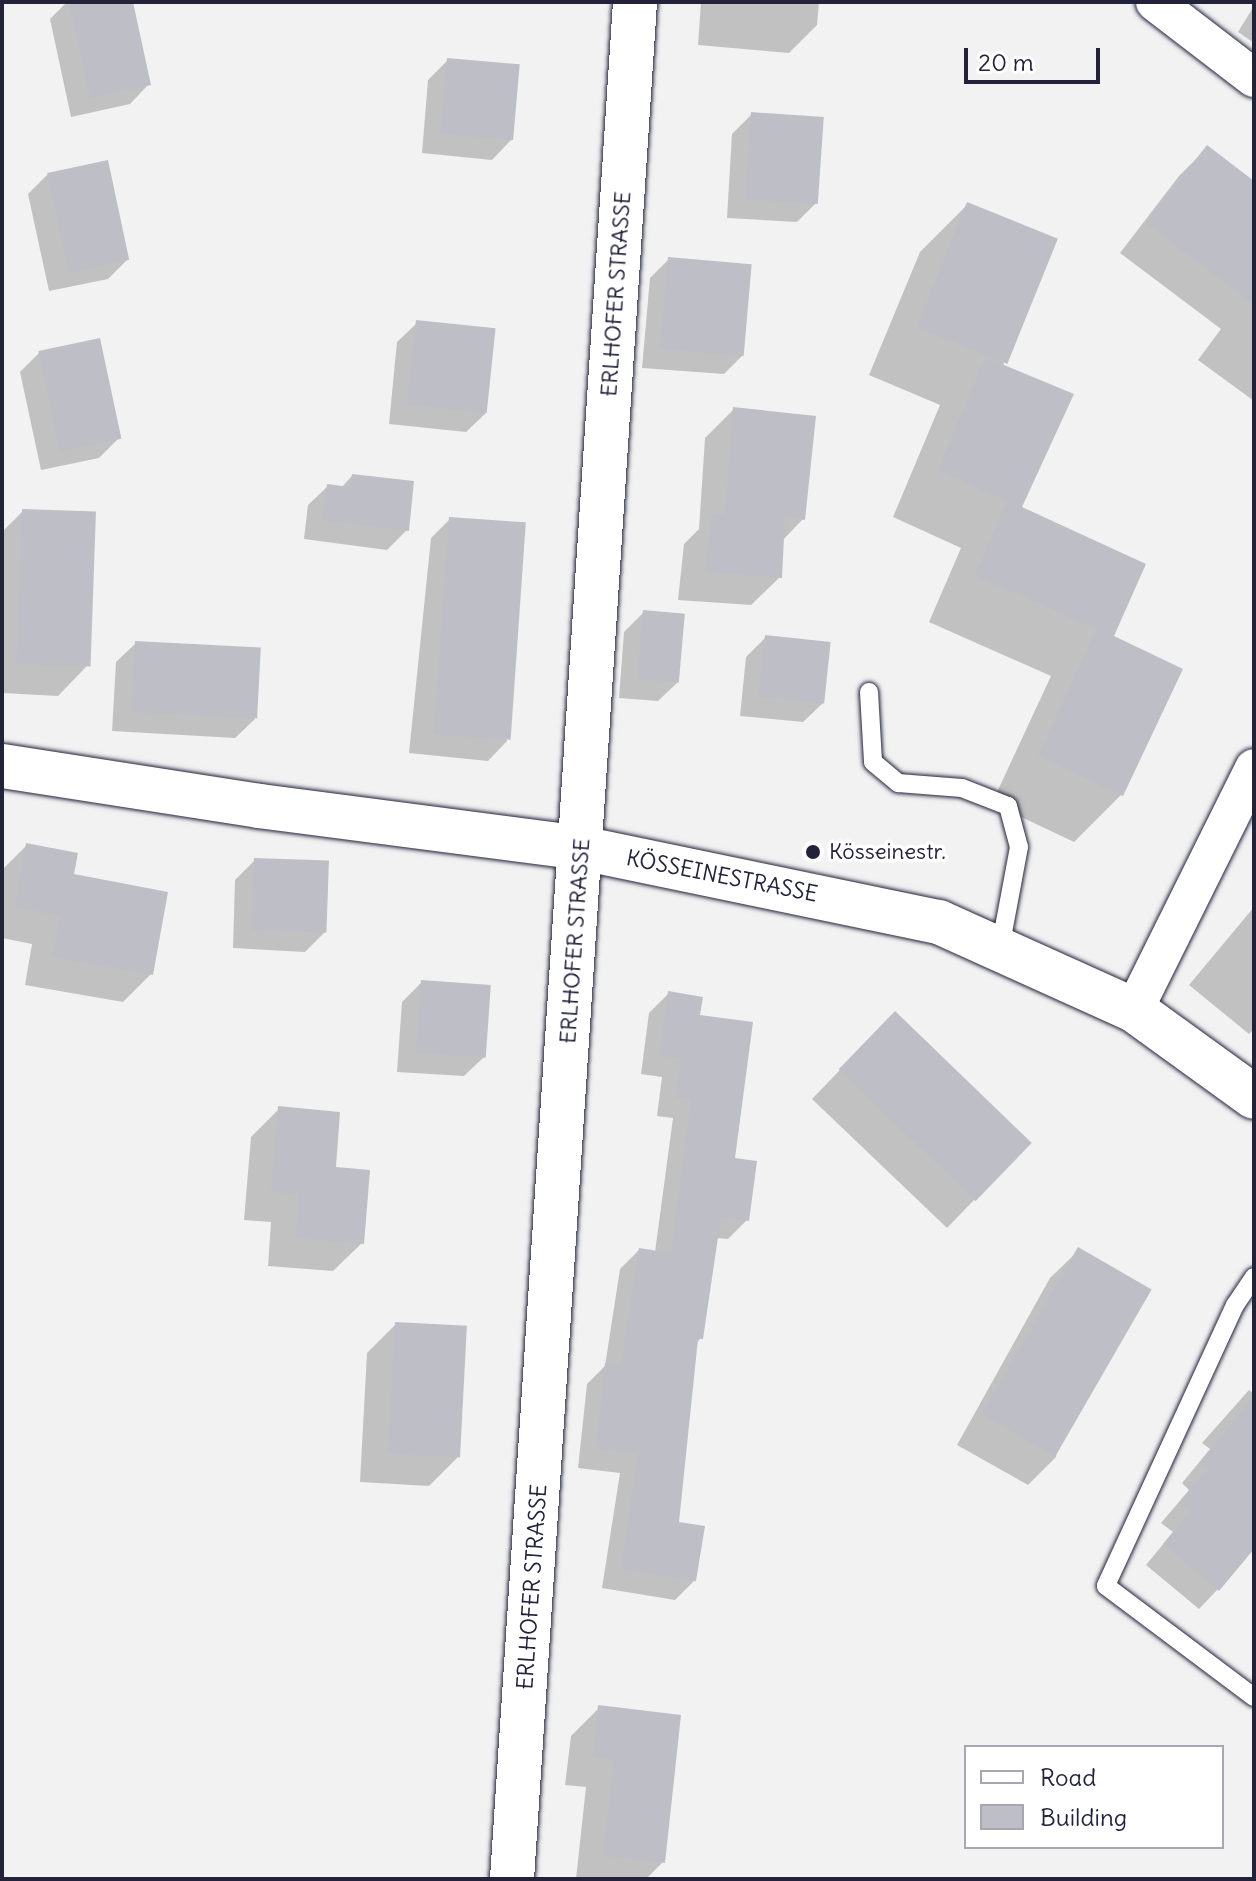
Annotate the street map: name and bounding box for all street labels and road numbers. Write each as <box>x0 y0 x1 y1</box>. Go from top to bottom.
street label: ERLHOFER STRASSE <box>596 191 636 397</box>
street label: ERLHOFER STRASSE <box>555 838 595 1044</box>
street label: KÖSSEINESTRASSE <box>624 845 820 907</box>
street label: ERLHOFER STRASSE <box>512 1484 552 1690</box>

